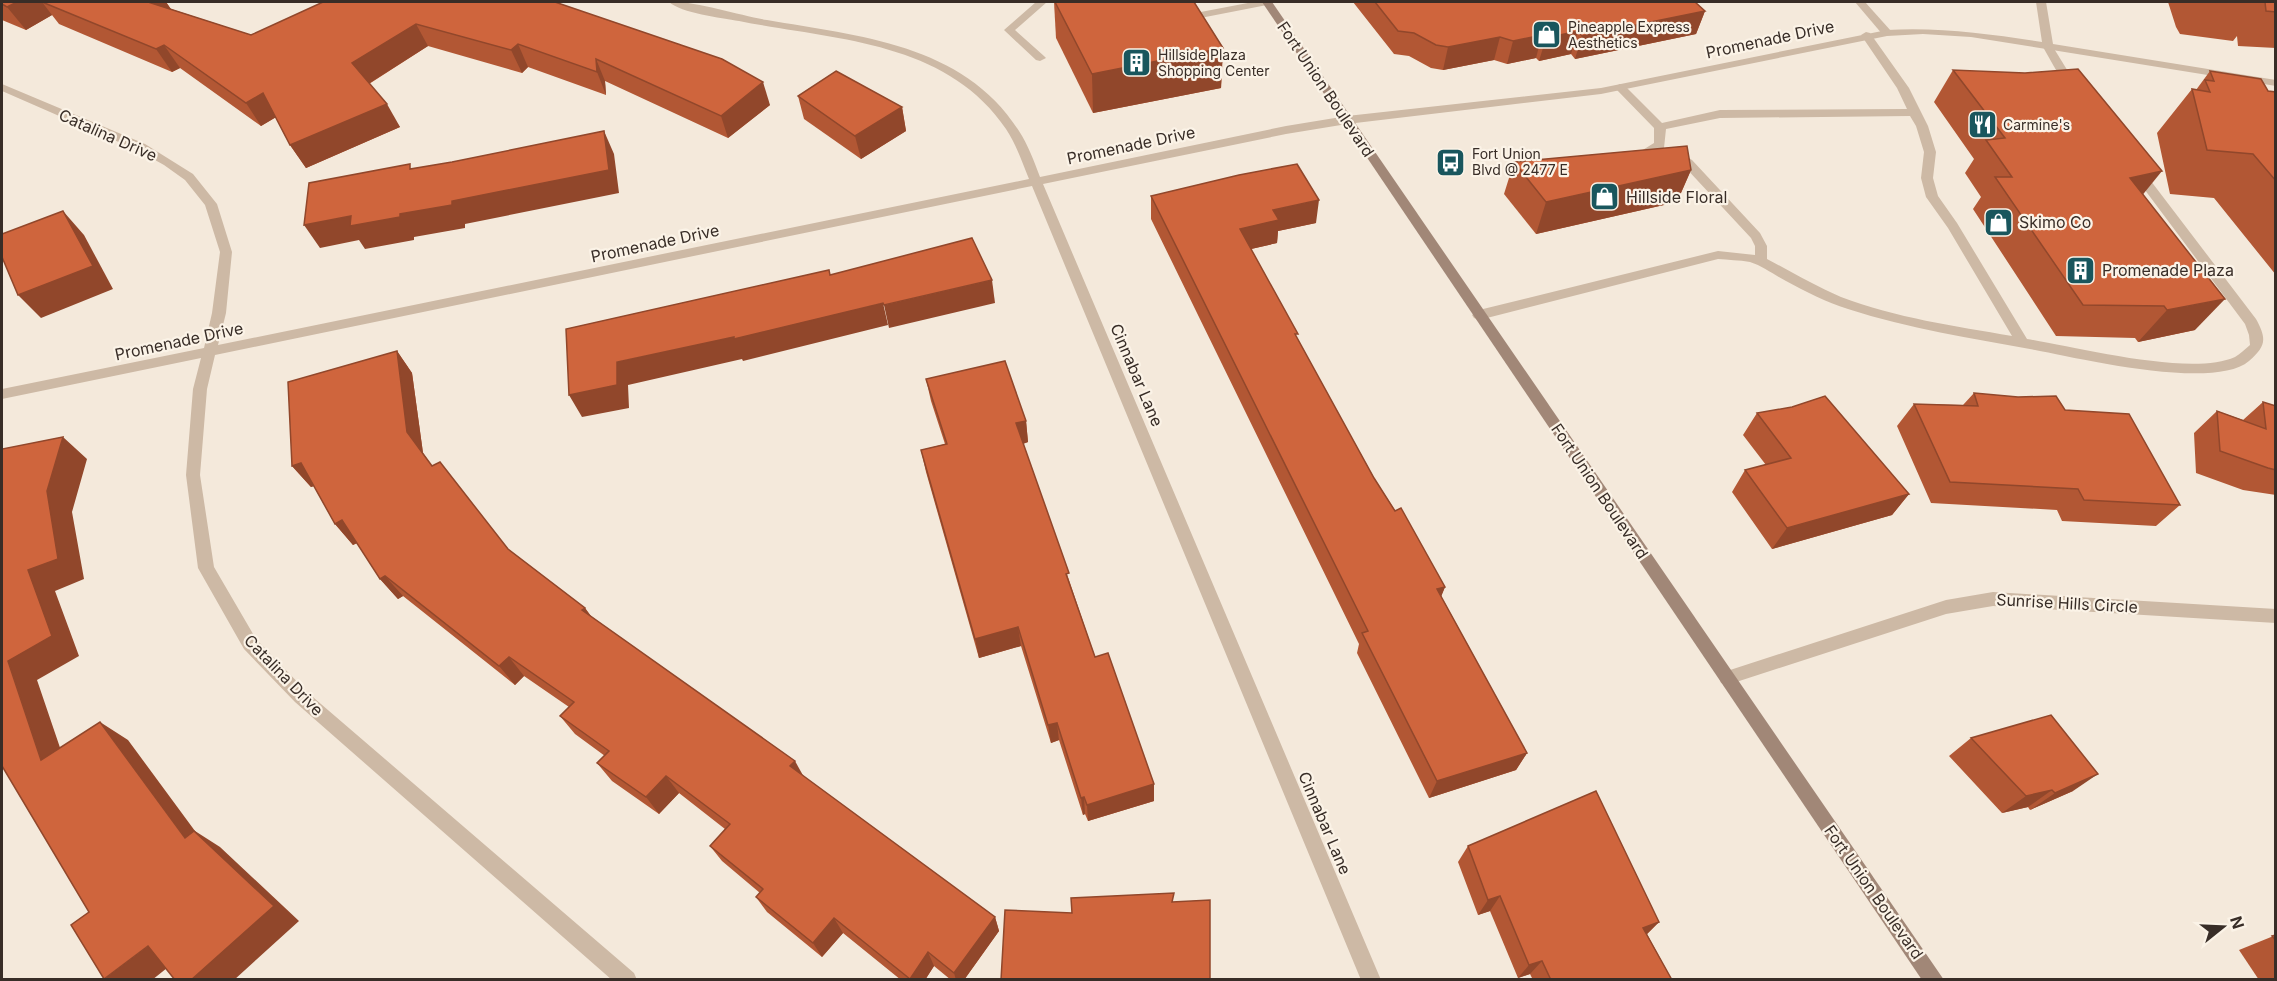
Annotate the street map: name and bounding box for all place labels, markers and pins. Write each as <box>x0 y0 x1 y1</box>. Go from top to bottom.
place label: Pineapple Express Aesthetics <box>1568 18 1690 51</box>
shop icon: Pineapple Express Aesthetics <box>1531 19 1563 51</box>
place label: Hillside Plaza Shopping Center <box>1158 46 1270 79</box>
building icon: Hillside Plaza Shopping Center <box>1121 47 1153 79</box>
restaurant icon: Carmine's <box>1966 109 1998 141</box>
place label: Carmine's <box>2003 116 2070 133</box>
place label: Fort Union Blvd @ 2477 E <box>1472 145 1568 178</box>
bus stop icon: Fort Union Blvd @ 2477 E <box>1435 146 1467 178</box>
shop icon: Hillside Floral <box>1589 181 1621 213</box>
place label: Hillside Floral <box>1626 187 1727 207</box>
shop icon: Skimo Co <box>1982 206 2014 238</box>
place label: Skimo Co <box>2019 212 2091 232</box>
building icon: Promenade Plaza <box>2065 254 2097 286</box>
place label: Promenade Plaza <box>2102 260 2234 280</box>

